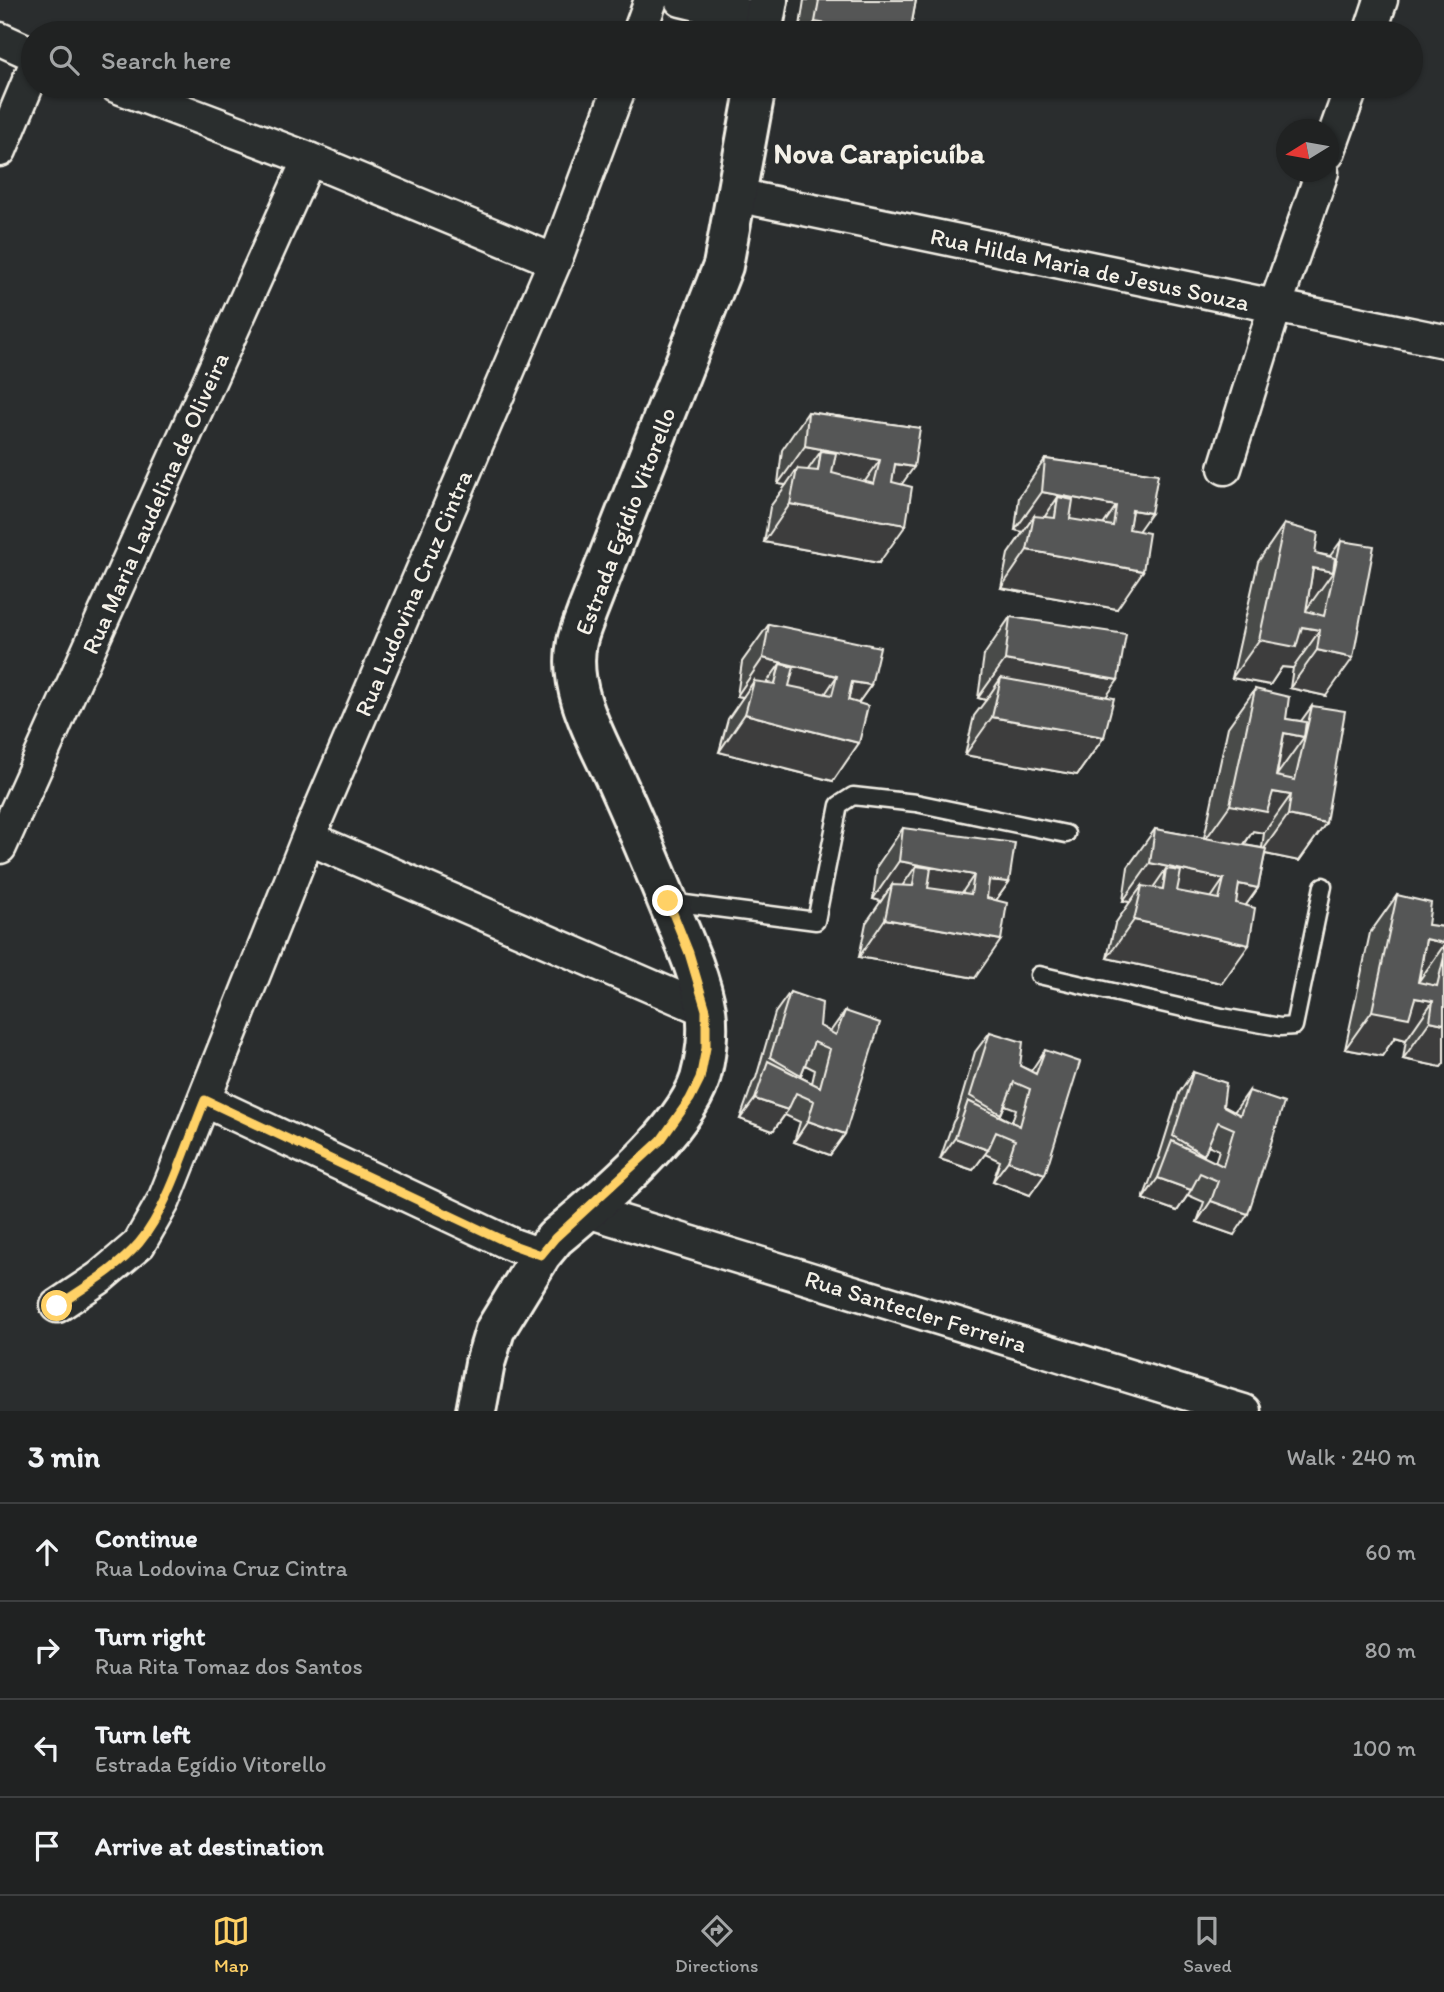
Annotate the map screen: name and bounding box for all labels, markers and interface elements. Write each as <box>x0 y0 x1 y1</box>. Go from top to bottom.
search box <box>21 21 1423 98</box>
icon: search <box>45 41 83 79</box>
text: Search here <box>101 44 231 76</box>
north arrow <box>1276 119 1339 182</box>
district label: Nova Carapicuíba <box>774 136 985 170</box>
street label: Rua Hilda Maria de Jesus Souza <box>928 221 1253 317</box>
street label: Rua Maria Laudelina de Oliveira <box>75 347 235 659</box>
street label: Estrada Egídio Vitorello <box>568 403 682 639</box>
street label: Rua Ludovina Cruz Cintra <box>348 465 478 721</box>
route end <box>652 885 683 916</box>
street label: Rua Santecler Ferreira <box>801 1263 1031 1359</box>
route start <box>41 1290 72 1321</box>
text: 3 min <box>28 1438 100 1475</box>
text: Walk · 240 m <box>1286 1443 1416 1471</box>
text: Continue <box>95 1522 198 1554</box>
icon: ahead <box>28 1533 66 1571</box>
text: 60 m <box>1365 1538 1416 1566</box>
text: Rua Lodovina Cruz Cintra <box>95 1554 348 1582</box>
text: Turn right <box>95 1620 206 1652</box>
icon: right <box>28 1631 66 1669</box>
text: 80 m <box>1365 1636 1416 1664</box>
text: Rua Rita Tomaz dos Santos <box>95 1652 363 1680</box>
text: Turn left <box>95 1718 191 1750</box>
icon: left <box>28 1729 66 1767</box>
text: 100 m <box>1352 1734 1416 1762</box>
text: Estrada Egídio Vitorello <box>95 1750 327 1778</box>
icon: arrive <box>28 1827 66 1865</box>
text: Arrive at destination <box>95 1830 324 1862</box>
tab: Map <box>212 1912 250 1977</box>
tab: Directions <box>675 1912 759 1977</box>
tab: Saved <box>1183 1912 1232 1977</box>

